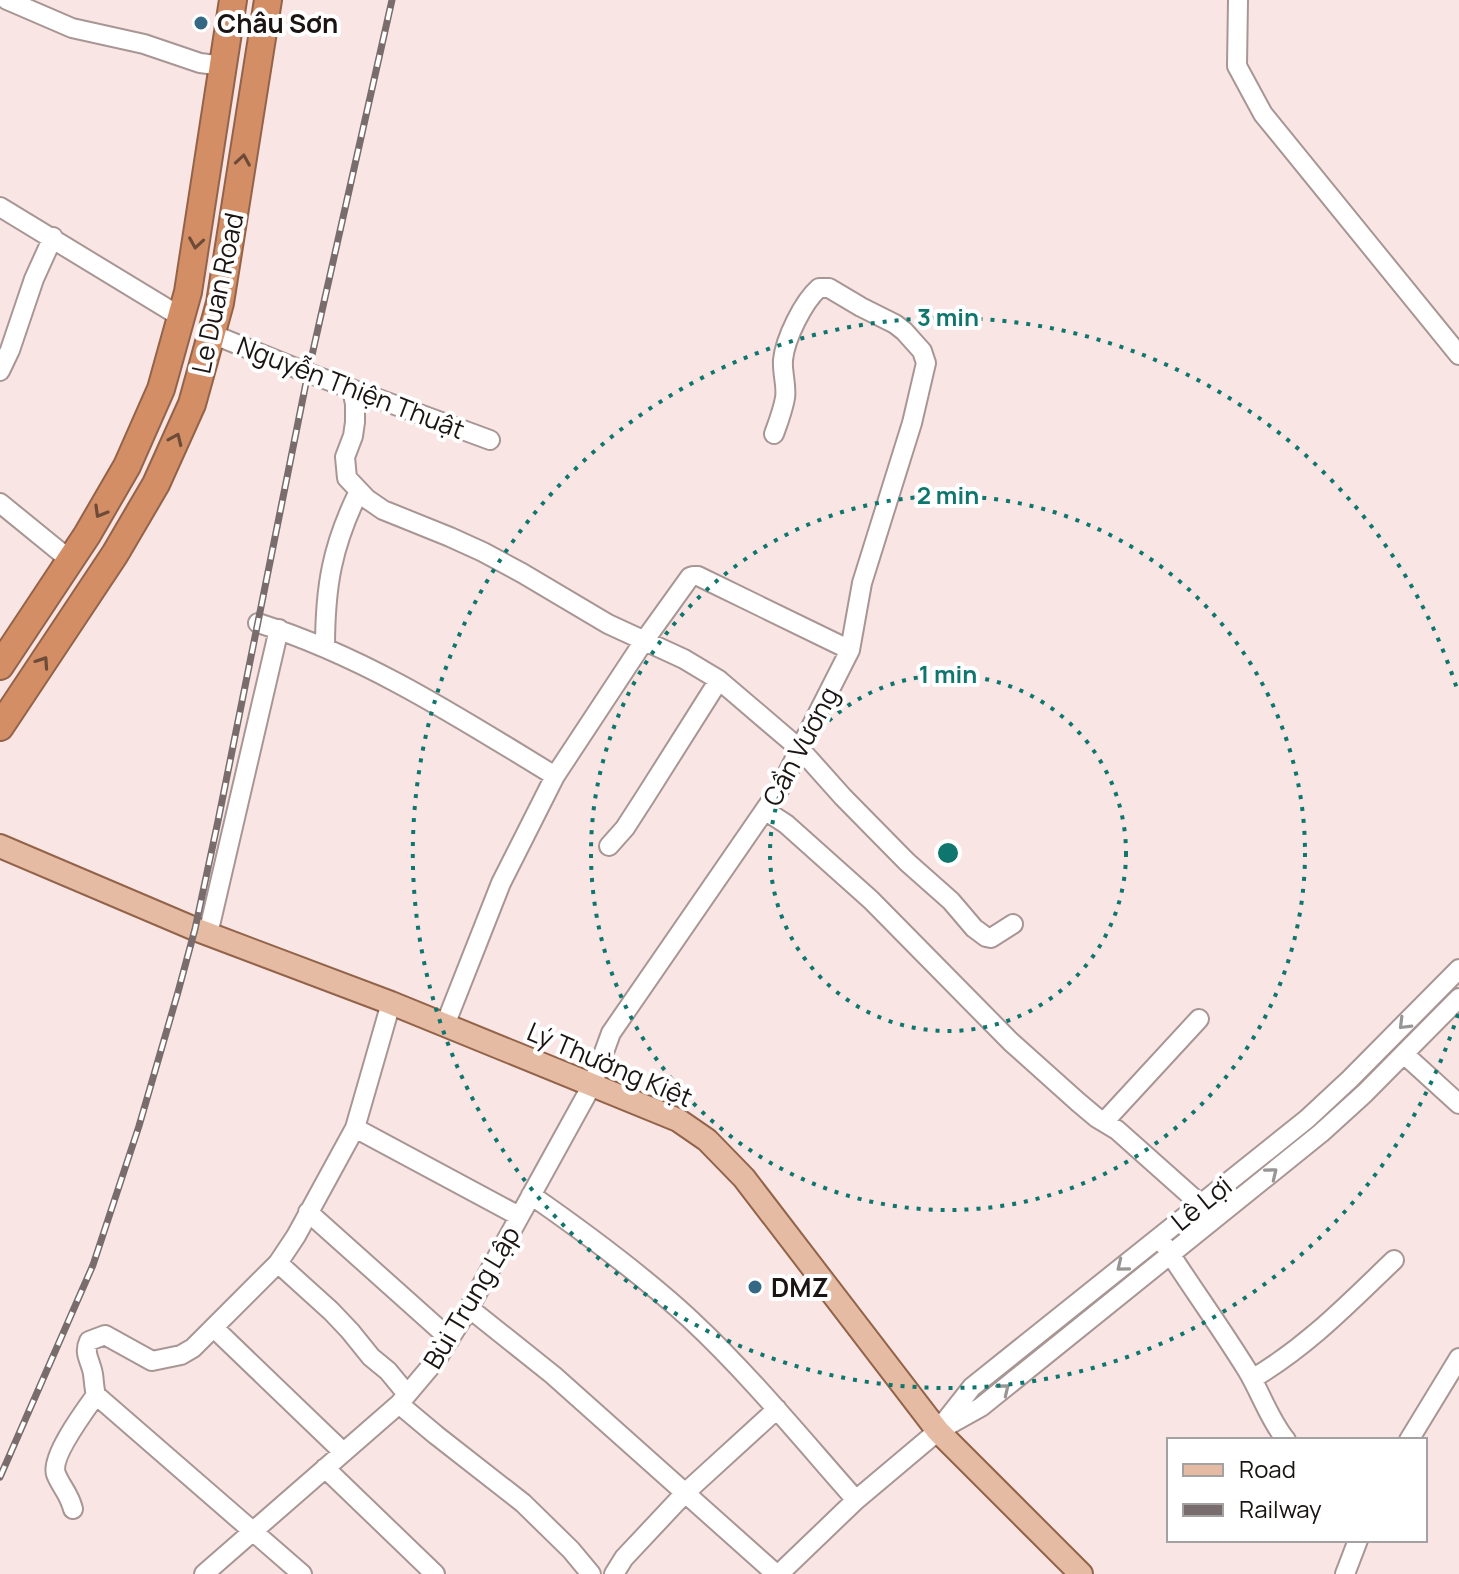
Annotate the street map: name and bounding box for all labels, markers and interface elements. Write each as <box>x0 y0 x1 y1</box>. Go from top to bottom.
place label: Châu Sơn <box>217 5 338 41</box>
marker: Châu Sơn <box>192 14 210 32</box>
one-way arrow <box>234 153 251 167</box>
street label: Le Duan Road <box>182 209 252 377</box>
one-way arrow <box>188 236 205 250</box>
text: 3 min <box>917 300 979 333</box>
street label: Nguyễn Thiện Thuật <box>232 327 470 447</box>
one-way arrow <box>166 433 182 447</box>
text: 2 min <box>917 478 979 511</box>
one-way arrow <box>94 503 110 518</box>
one-way arrow <box>33 656 48 671</box>
text: 1 min <box>919 657 977 690</box>
street label: Cần Vương <box>754 680 846 812</box>
centre of rings <box>934 839 962 867</box>
street label: Lý Thường Kiệt <box>522 1013 698 1115</box>
one-way arrow <box>1399 1015 1413 1030</box>
street label: Lê Lợi <box>1163 1167 1239 1239</box>
one-way arrow <box>1263 1169 1278 1183</box>
street label: Bùi Trung Lập <box>414 1219 528 1375</box>
one-way arrow <box>1116 1257 1131 1271</box>
place label: DMZ <box>771 1269 829 1305</box>
marker: DMZ <box>746 1278 764 1296</box>
one-way arrow <box>995 1384 1009 1399</box>
legend <box>1167 1438 1427 1542</box>
text: Road <box>1239 1452 1296 1485</box>
text: Railway <box>1239 1492 1322 1525</box>

